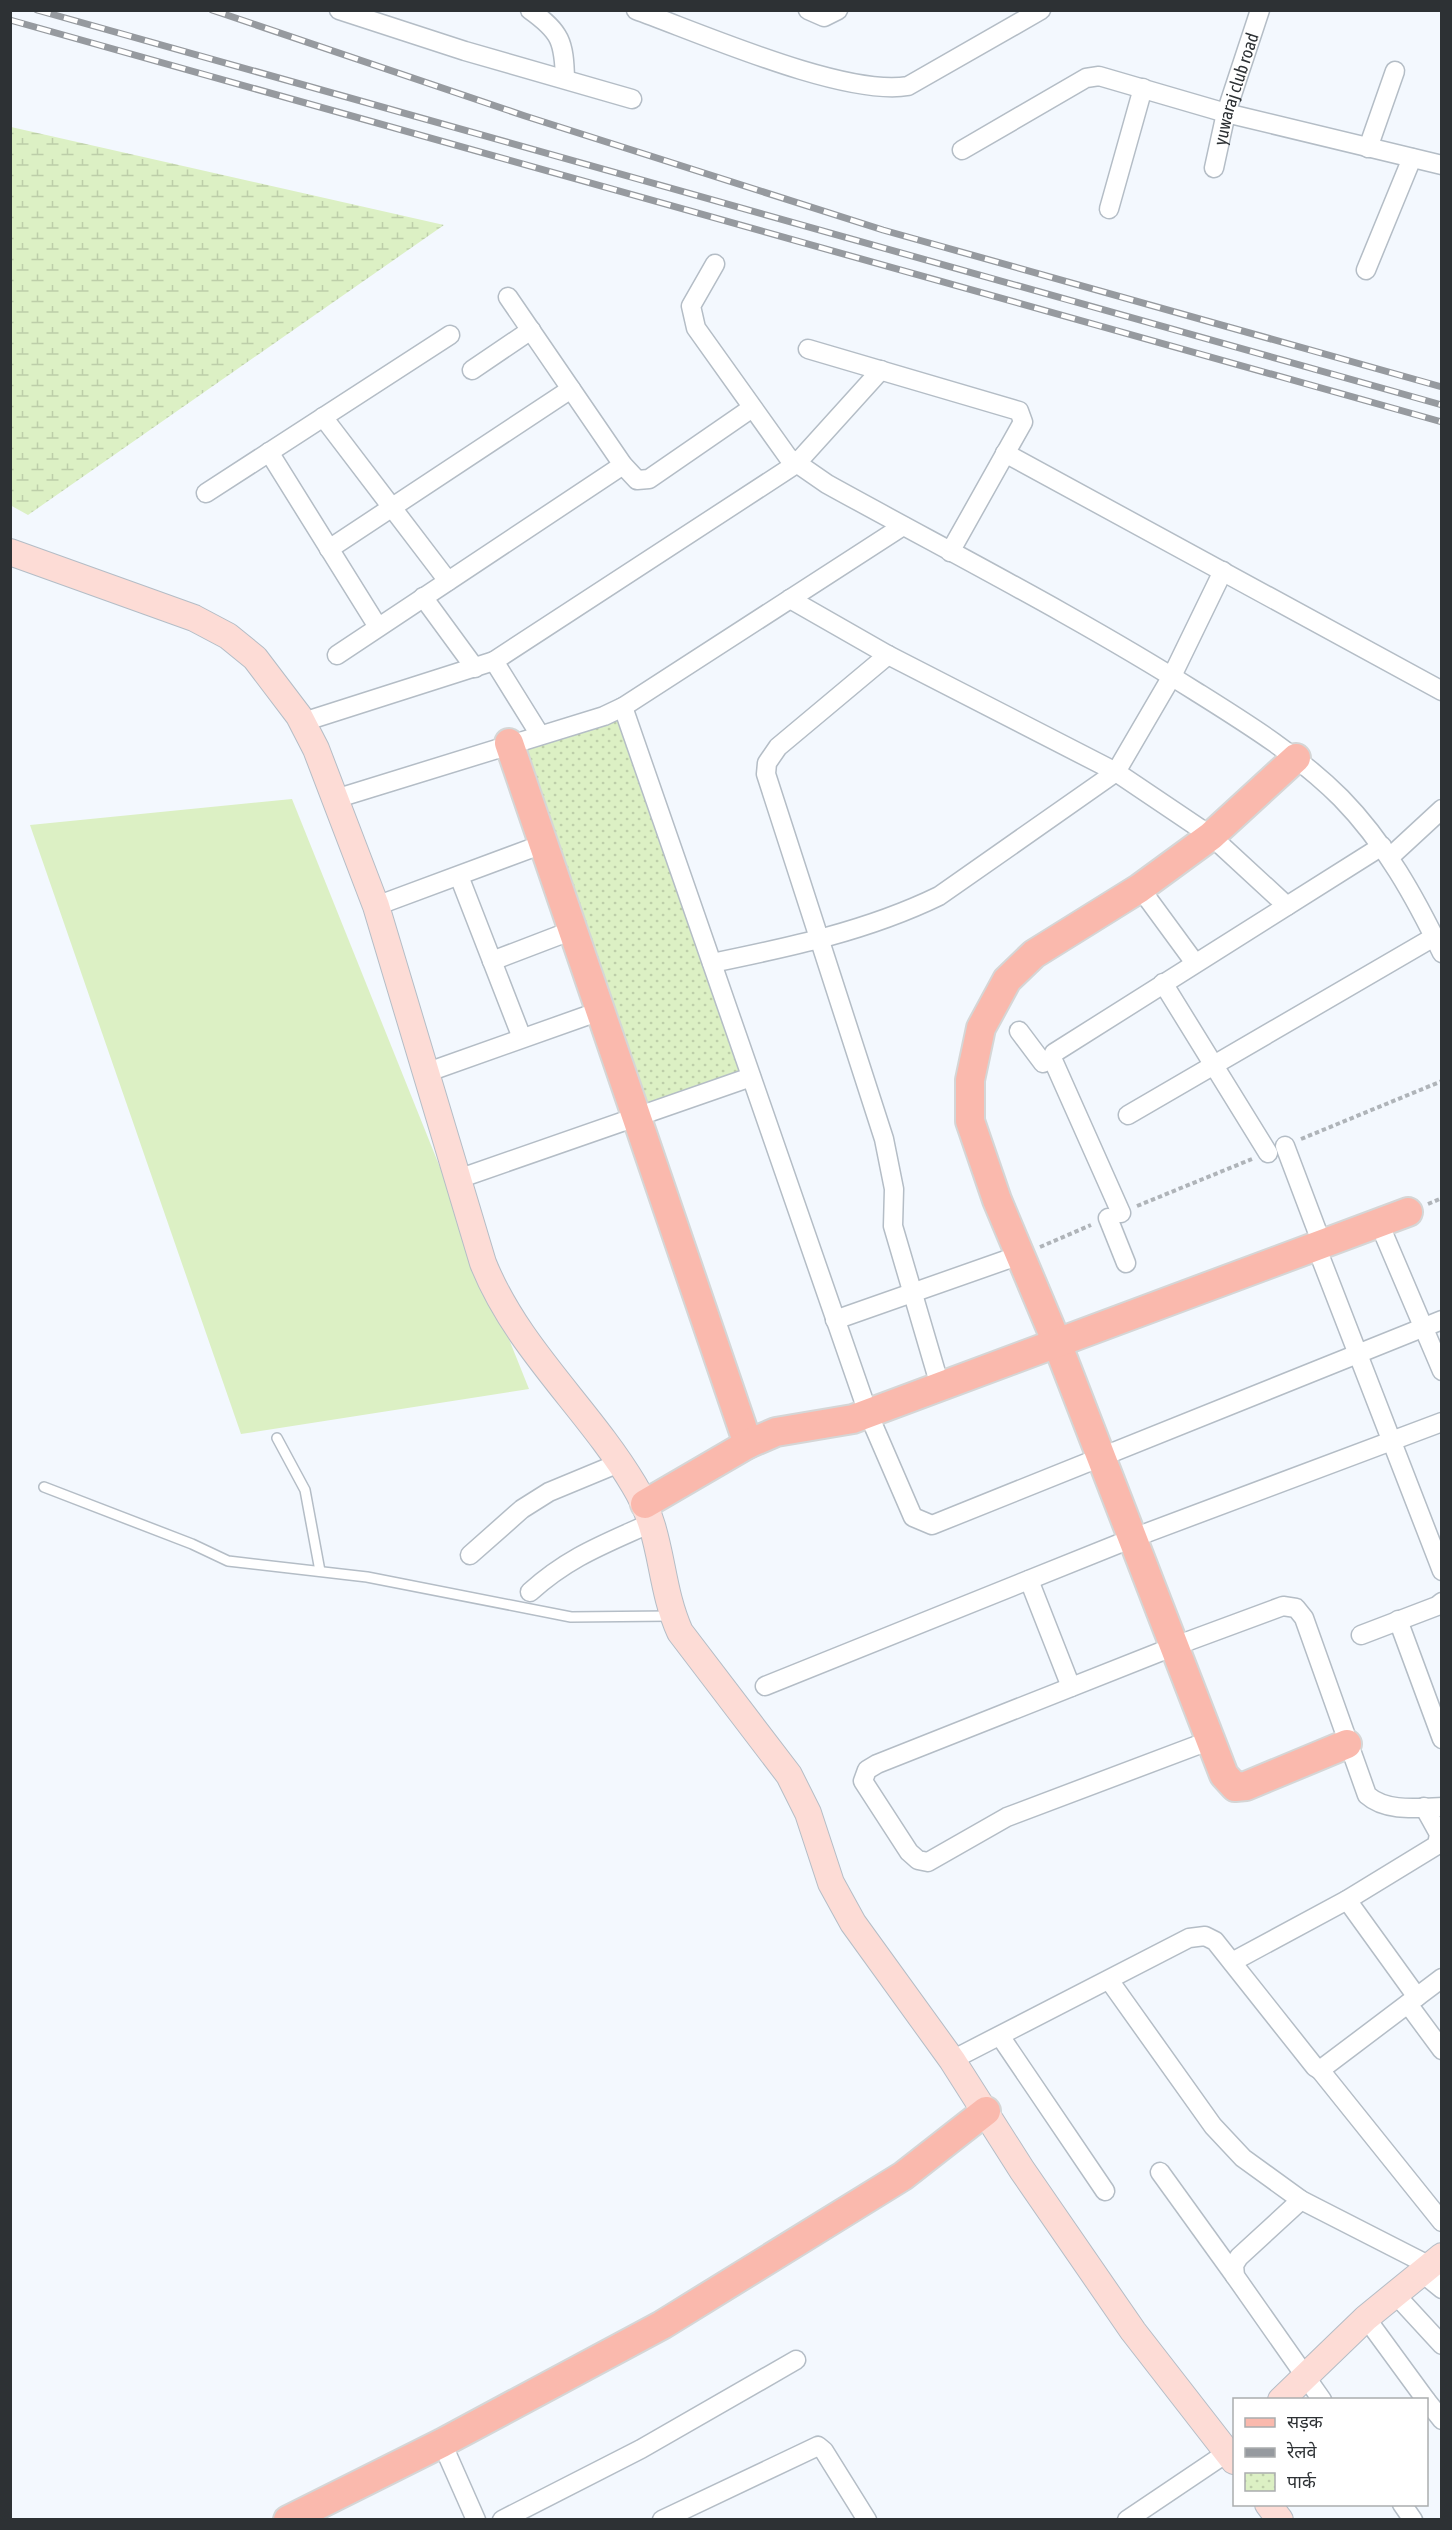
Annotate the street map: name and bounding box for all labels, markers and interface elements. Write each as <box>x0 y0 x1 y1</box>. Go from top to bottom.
street label: yuwaraj club road <box>1209 30 1262 147</box>
legend <box>1233 2398 1428 2506</box>
text: सड़क <box>1287 2411 1324 2432</box>
text: रेलवे <box>1286 2441 1318 2462</box>
text: पार्क <box>1287 2471 1317 2492</box>

